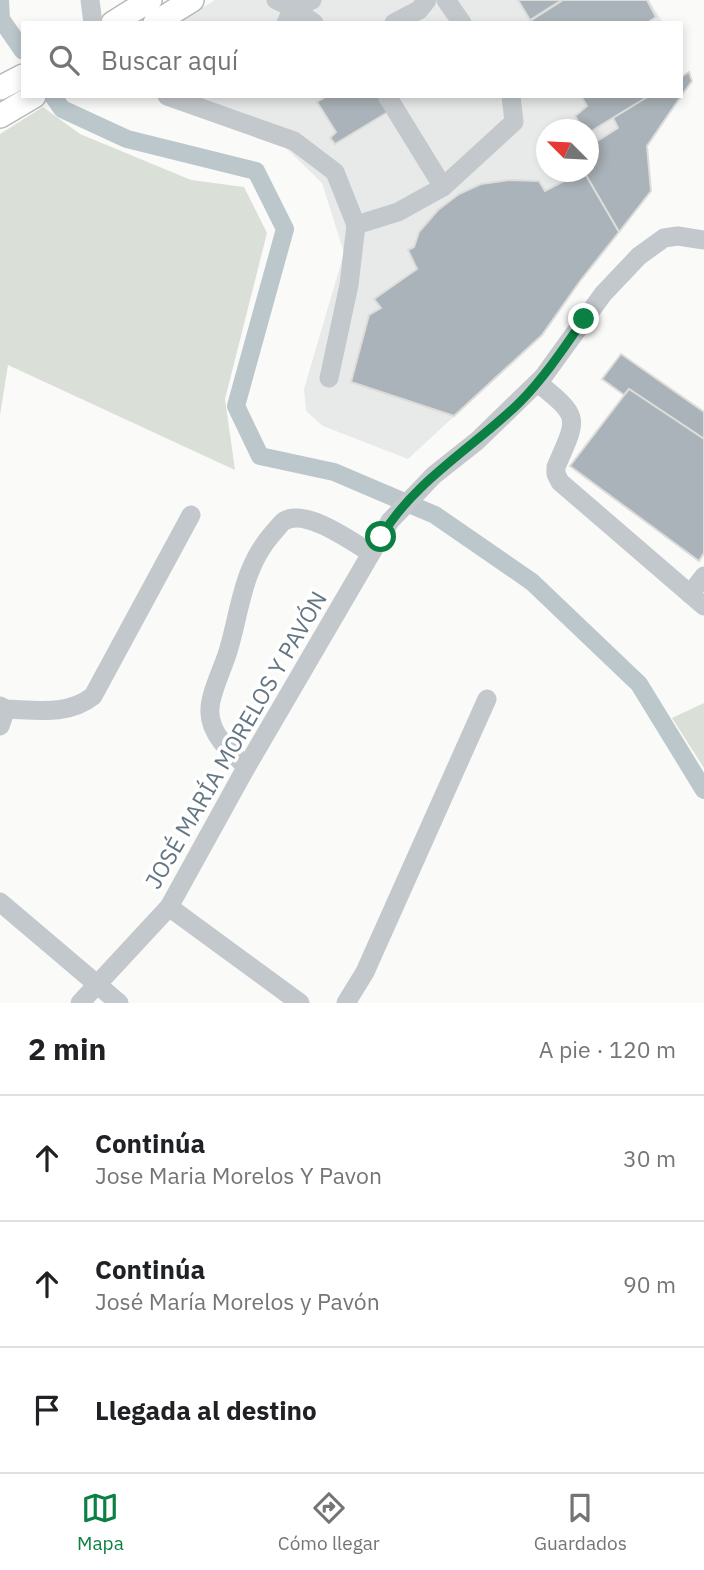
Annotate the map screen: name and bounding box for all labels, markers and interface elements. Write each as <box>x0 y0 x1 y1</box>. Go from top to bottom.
search box <box>21 21 683 98</box>
icon: search <box>45 41 83 79</box>
text: Buscar aquí <box>101 43 238 77</box>
north arrow <box>536 119 599 182</box>
route end <box>568 303 599 334</box>
route start <box>365 521 396 552</box>
street label: JOSÉ MARÍA MORELOS Y PAVÓN <box>137 585 333 894</box>
text: 2 min <box>28 1029 106 1068</box>
text: A pie · 120 m <box>539 1034 676 1064</box>
text: Continúa <box>95 1126 205 1160</box>
icon: ahead <box>28 1139 66 1177</box>
text: 30 m <box>623 1143 676 1173</box>
text: Jose Maria Morelos Y Pavon <box>95 1160 382 1190</box>
text: Continúa <box>95 1252 205 1286</box>
icon: ahead <box>28 1265 66 1303</box>
text: 90 m <box>623 1269 676 1299</box>
text: José María Morelos y Pavón <box>95 1286 380 1316</box>
icon: arrive <box>28 1391 66 1429</box>
text: Llegada al destino <box>95 1393 317 1427</box>
tab: Mapa <box>77 1489 124 1555</box>
tab: Cómo llegar <box>278 1489 380 1555</box>
tab: Guardados <box>534 1489 627 1555</box>

